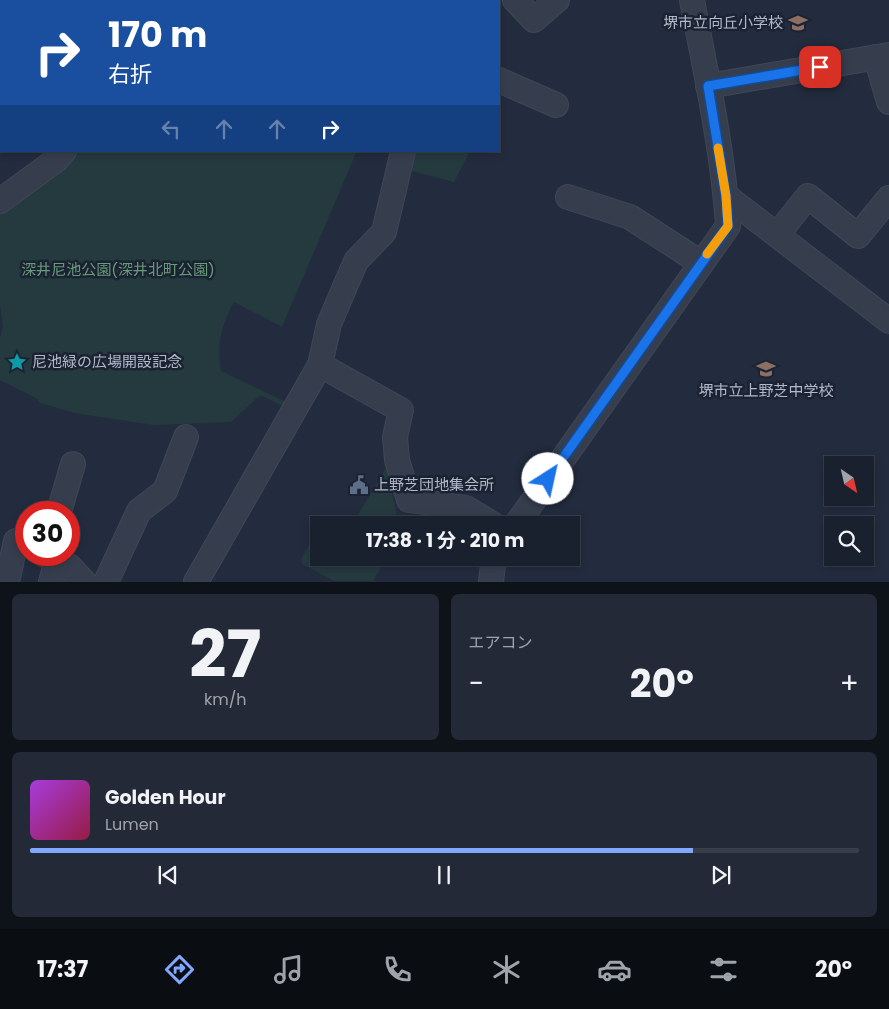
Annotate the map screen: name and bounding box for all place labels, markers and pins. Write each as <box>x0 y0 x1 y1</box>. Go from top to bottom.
place label: 堺市立向丘小学校 <box>663 12 783 33</box>
school or university icon: 堺市立向丘小学校 <box>787 12 809 34</box>
pin <box>799 46 841 88</box>
place icon: 尼池緑の広場開設記念 <box>6 351 28 373</box>
place label: 尼池緑の広場開設記念 <box>32 351 182 372</box>
school or university icon: 堺市立上野芝中学校 <box>755 358 777 380</box>
place label: 堺市立上野芝中学校 <box>698 380 834 401</box>
public building icon: 上野芝団地集会所 <box>348 474 370 496</box>
place label: 上野芝団地集会所 <box>374 474 494 495</box>

